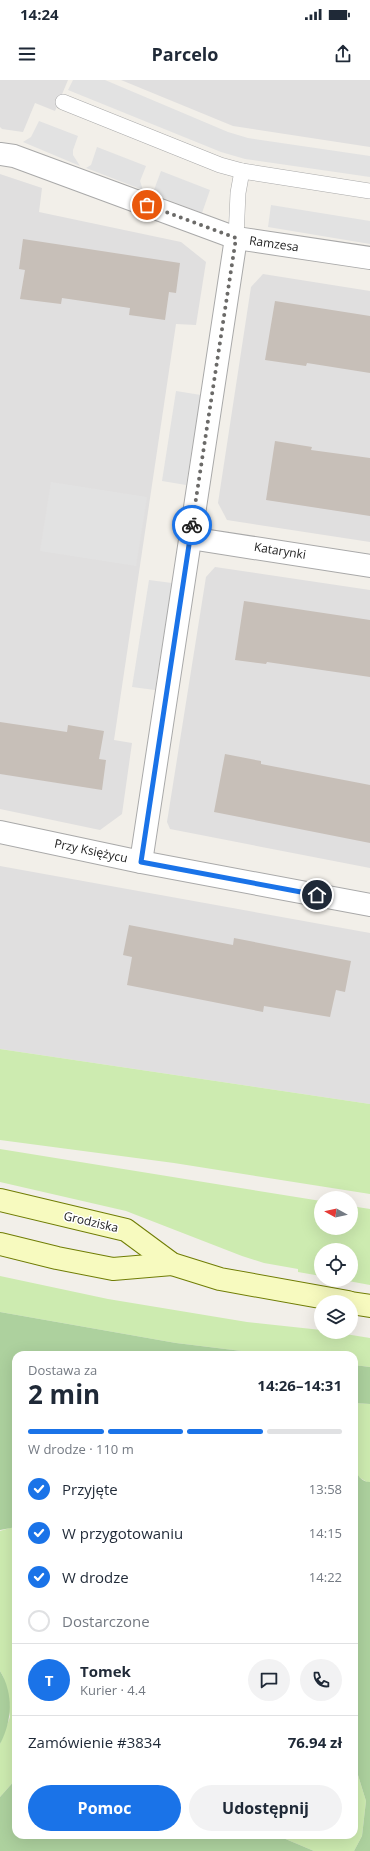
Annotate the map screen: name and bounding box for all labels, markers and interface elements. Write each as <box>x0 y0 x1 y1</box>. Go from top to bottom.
text: 14:24 <box>20 4 59 24</box>
text: Parcelo <box>152 42 218 66</box>
icon: menu <box>16 43 38 65</box>
icon: share <box>332 43 354 65</box>
pin <box>130 188 164 222</box>
icon: bag <box>136 194 158 216</box>
street label: Ramzesa <box>248 232 300 255</box>
courier <box>172 505 212 545</box>
icon: bike <box>181 514 203 536</box>
street label: Katarynki <box>253 538 307 563</box>
street label: Przy Księżycu <box>53 834 129 867</box>
pin <box>300 878 334 912</box>
icon: home <box>306 884 328 906</box>
north arrow <box>314 1191 358 1235</box>
map controls <box>314 1191 358 1339</box>
street label: Grodziska <box>62 1207 120 1236</box>
button: locate <box>314 1243 358 1287</box>
button: layers <box>314 1295 358 1339</box>
text: Dostawa za <box>28 1361 97 1379</box>
text: 14:26–14:31 <box>257 1375 342 1395</box>
text: 2 min <box>28 1376 100 1412</box>
text: W drodze · 110 m <box>28 1440 134 1458</box>
icon: check <box>28 1478 50 1500</box>
text: Przyjęte <box>62 1479 118 1499</box>
text: 13:58 <box>309 1480 342 1498</box>
icon: check <box>28 1522 50 1544</box>
text: W przygotowaniu <box>62 1523 183 1543</box>
text: 14:15 <box>309 1524 342 1542</box>
icon: check <box>28 1566 50 1588</box>
text: W drodze <box>62 1567 129 1587</box>
text: 14:22 <box>309 1568 342 1586</box>
text: Dostarczone <box>62 1611 150 1631</box>
button: chat <box>248 1659 290 1701</box>
button: phone <box>300 1659 342 1701</box>
text: Tomek <box>80 1661 131 1681</box>
text: T <box>45 1670 53 1690</box>
text: Kurier · 4.4 <box>80 1681 146 1699</box>
text: Zamówienie #3834 <box>28 1732 161 1752</box>
text: 76.94 zł <box>288 1732 342 1752</box>
button: Pomoc <box>28 1785 181 1831</box>
button: Udostępnij <box>189 1785 342 1831</box>

